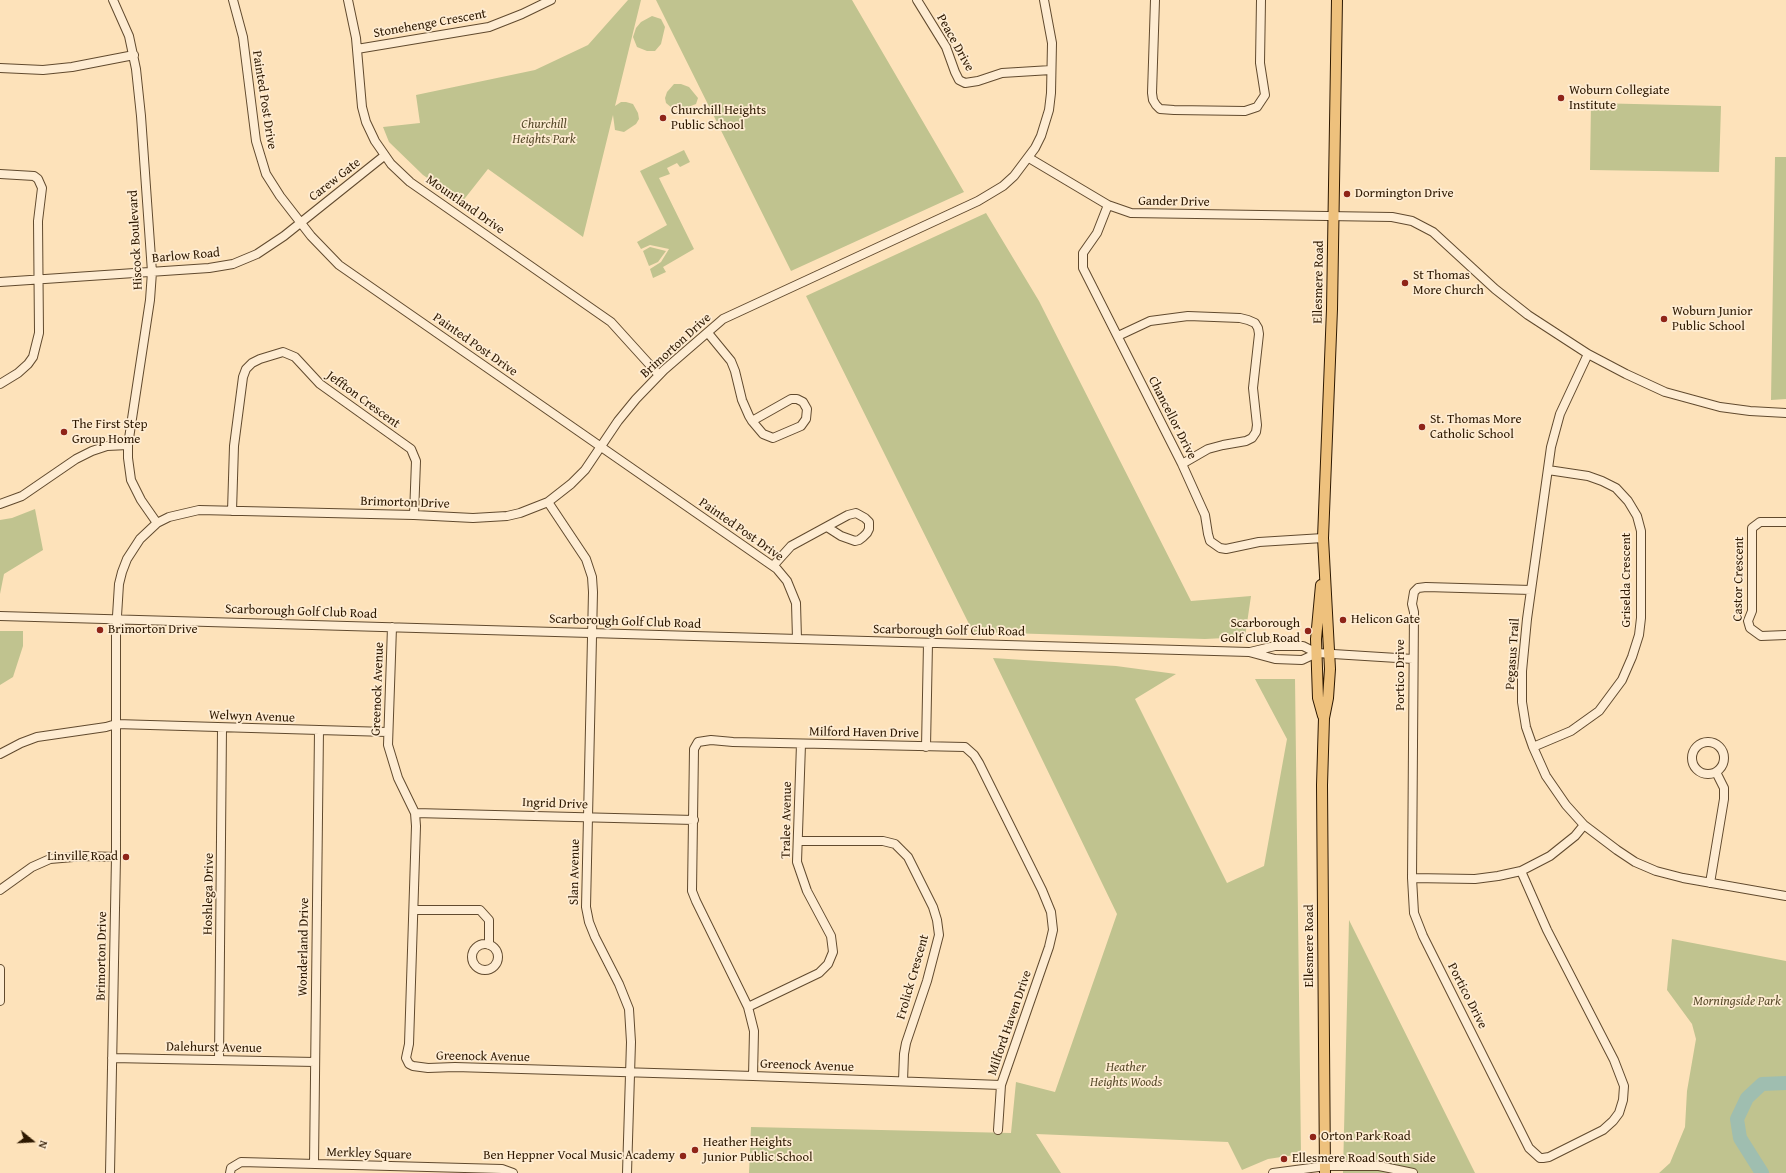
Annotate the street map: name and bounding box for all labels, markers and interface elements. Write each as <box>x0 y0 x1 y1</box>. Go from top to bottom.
street label: Stonehenge Crescent <box>372 6 488 42</box>
street label: Peace Drive <box>933 12 977 74</box>
street label: Painted Post Drive <box>248 49 280 151</box>
place label: Woburn Collegiate Institute <box>1569 83 1670 114</box>
marker: Woburn Collegiate Institute <box>1556 93 1566 103</box>
place label: Churchill Heights Public School <box>671 103 766 134</box>
marker: Churchill Heights Public School <box>658 113 668 123</box>
park label: Churchill Heights Park <box>512 117 576 148</box>
street label: Carew Gate <box>306 155 364 205</box>
street label: Mountland Drive <box>423 172 507 238</box>
place label: Dormington Drive <box>1355 186 1453 202</box>
marker: Dormington Drive <box>1342 189 1352 199</box>
street label: Hiscock Boulevard <box>126 190 146 290</box>
street label: Gander Drive <box>1138 194 1210 210</box>
street label: Ellesmere Road <box>1310 240 1328 324</box>
street label: Barlow Road <box>151 245 221 267</box>
place label: St Thomas More Church <box>1413 268 1484 299</box>
marker: St Thomas More Church <box>1400 278 1410 288</box>
place label: Woburn Junior Public School <box>1672 304 1753 335</box>
street label: Painted Post Drive <box>430 310 520 380</box>
street label: Brimorton Drive <box>638 310 714 382</box>
marker: Woburn Junior Public School <box>1659 314 1669 324</box>
street label: Jeffton Crescent <box>323 368 403 432</box>
street label: Chancellor Drive <box>1144 374 1200 462</box>
place label: St. Thomas More Catholic School <box>1430 412 1522 443</box>
place label: The First Step Group Home <box>72 417 148 448</box>
marker: St. Thomas More Catholic School <box>1417 422 1427 432</box>
marker: The First Step Group Home <box>59 427 69 437</box>
street label: Brimorton Drive <box>360 494 450 512</box>
street label: Painted Post Drive <box>696 495 786 565</box>
street label: Griselda Crescent <box>1619 533 1635 627</box>
street label: Castor Crescent <box>1730 536 1748 622</box>
street label: Scarborough Golf Club Road <box>225 602 377 622</box>
street label: Scarborough Golf Club Road <box>549 612 701 632</box>
place label: Helicon Gate <box>1351 612 1420 628</box>
marker: Helicon Gate <box>1338 615 1348 625</box>
place label: Scarborough Golf Club Road <box>1220 616 1300 647</box>
street label: Pegasus Trail <box>1503 618 1523 690</box>
place label: Brimorton Drive <box>108 622 198 638</box>
street label: Scarborough Golf Club Road <box>873 622 1025 640</box>
marker: Brimorton Drive <box>95 625 105 635</box>
marker: Scarborough Golf Club Road <box>1303 626 1313 636</box>
street label: Portico Drive <box>1393 639 1409 711</box>
street label: Greenock Avenue <box>369 642 387 736</box>
street label: Welwyn Avenue <box>209 708 295 726</box>
street label: Milford Haven Drive <box>809 724 919 742</box>
street label: Tralee Avenue <box>779 781 795 859</box>
street label: Ingrid Drive <box>522 795 588 813</box>
street label: Slan Avenue <box>567 839 583 905</box>
place label: Linville Road <box>47 849 118 865</box>
marker: Linville Road <box>121 852 131 862</box>
street label: Hoshlega Drive <box>200 853 218 935</box>
street label: Wonderland Drive <box>295 897 313 997</box>
street label: Ellesmere Road <box>1302 904 1318 988</box>
street label: Brimorton Drive <box>93 911 111 1001</box>
street label: Frolick Crescent <box>893 933 933 1021</box>
street label: Portico Drive <box>1444 961 1490 1031</box>
street label: Milford Haven Drive <box>985 968 1035 1078</box>
park label: Morningside Park <box>1693 994 1781 1010</box>
street label: Dalehurst Avenue <box>166 1039 262 1057</box>
street label: Greenock Avenue <box>436 1048 530 1066</box>
street label: Greenock Avenue <box>760 1057 854 1075</box>
park label: Heather Heights Woods <box>1090 1060 1162 1091</box>
north arrow <box>12 1121 52 1161</box>
place label: Orton Park Road <box>1321 1129 1411 1145</box>
marker: Orton Park Road <box>1308 1132 1318 1142</box>
place label: Heather Heights Junior Public School <box>703 1135 813 1166</box>
text: N <box>35 1139 52 1151</box>
street label: Merkley Square <box>326 1145 412 1163</box>
marker: Heather Heights Junior Public School <box>690 1145 700 1155</box>
place label: Ben Heppner Vocal Music Academy <box>483 1148 675 1164</box>
marker: Ben Heppner Vocal Music Academy <box>678 1151 688 1161</box>
place label: Ellesmere Road South Side <box>1292 1151 1436 1167</box>
marker: Ellesmere Road South Side <box>1279 1154 1289 1164</box>

